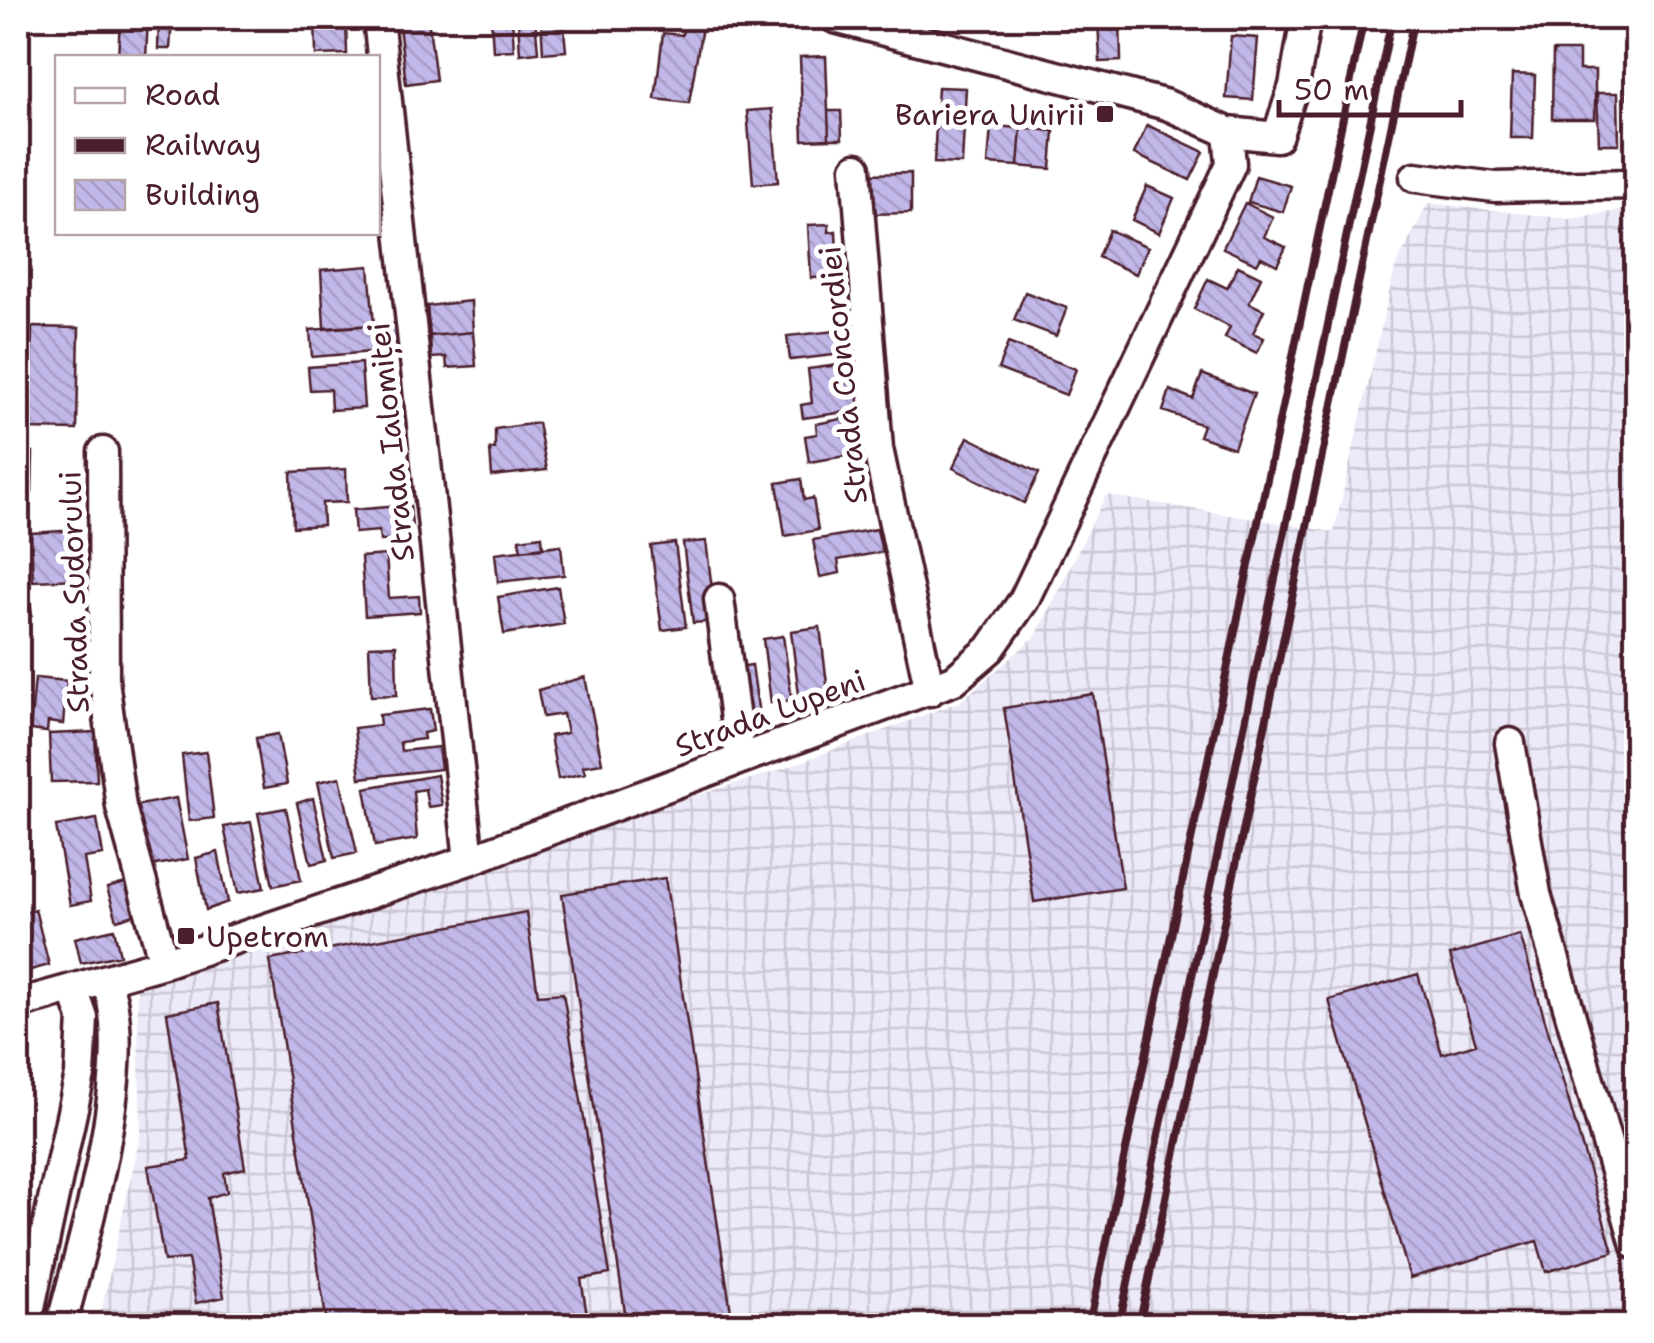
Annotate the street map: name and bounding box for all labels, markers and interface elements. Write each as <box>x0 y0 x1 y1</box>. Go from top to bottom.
legend <box>55 55 380 235</box>
scale bar <box>1279 55 1462 117</box>
text: 50 m <box>1294 69 1369 110</box>
text: Road <box>145 74 220 115</box>
place label: Bariera Unirii <box>895 94 1085 135</box>
marker: Bariera Unirii <box>1094 103 1116 125</box>
text: Railway <box>145 124 261 165</box>
text: Building <box>145 174 260 215</box>
street label: Strada Concordiei <box>809 244 877 506</box>
street label: Strada Ialomiței <box>358 321 424 563</box>
street label: Strada Sudorului <box>49 470 99 714</box>
street label: Strada Lupeni <box>669 659 871 767</box>
place label: Upetrom <box>206 916 329 957</box>
marker: Upetrom <box>175 925 197 947</box>

